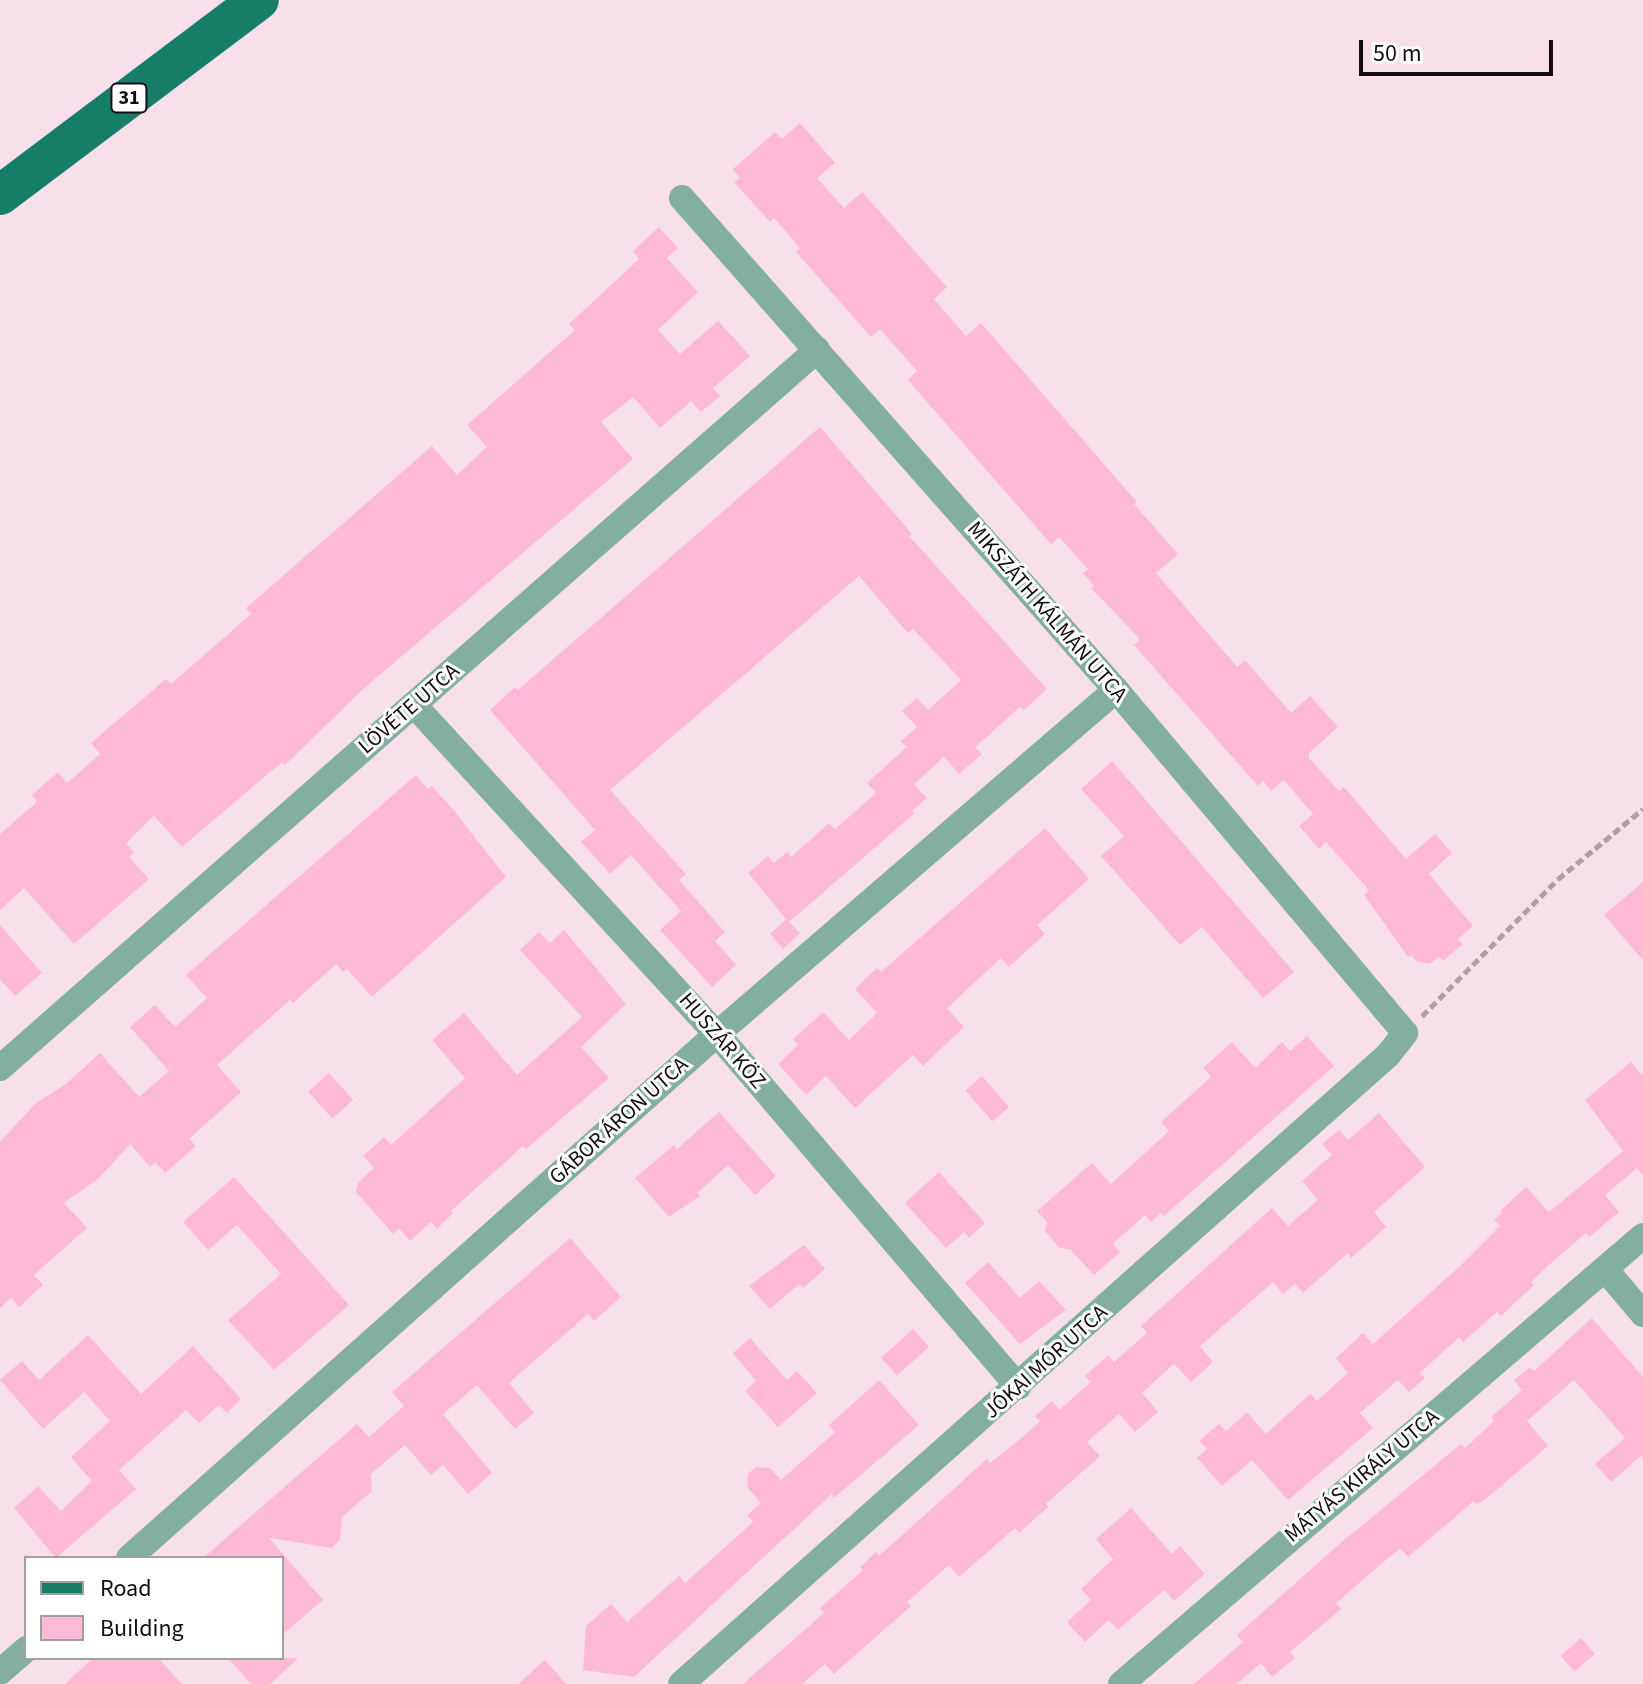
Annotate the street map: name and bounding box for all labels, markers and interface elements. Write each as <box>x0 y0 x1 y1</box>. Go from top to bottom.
scale bar <box>1363 24 1557 74</box>
text: 50 m <box>1373 36 1422 71</box>
road number: 31 <box>109 82 149 114</box>
street label: MIKSZÁTH KÁLMÁN UTCA <box>961 516 1133 708</box>
street label: LÖVÉTE UTCA <box>353 658 465 760</box>
street label: HUSZÁR KÖZ <box>673 987 771 1095</box>
street label: GÁBOR ÁRON UTCA <box>544 1052 694 1190</box>
street label: JÓKAI MÓR UTCA <box>979 1300 1113 1424</box>
street label: MÁTYÁS KIRÁLY UTCA <box>1279 1404 1445 1548</box>
legend <box>24 1556 284 1660</box>
text: Road <box>100 1571 152 1606</box>
text: Building <box>100 1611 184 1646</box>

